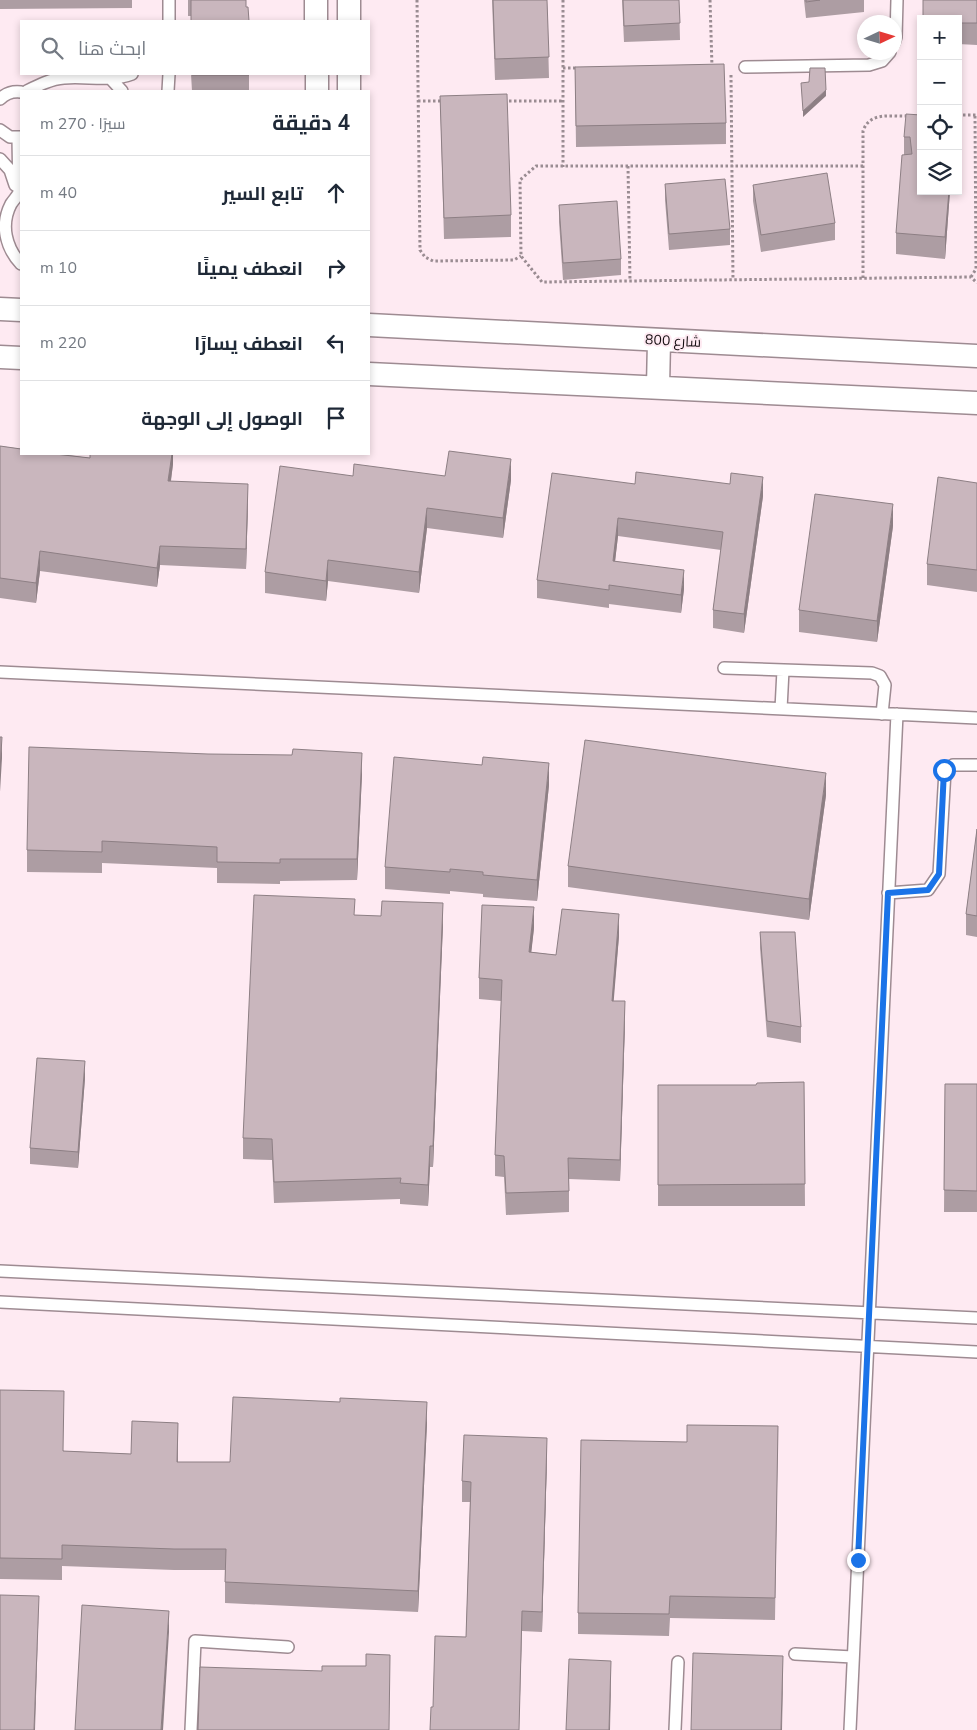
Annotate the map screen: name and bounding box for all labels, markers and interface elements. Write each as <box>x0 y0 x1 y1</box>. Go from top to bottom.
north arrow <box>857 15 902 60</box>
map controls <box>917 15 962 195</box>
button: + <box>917 15 962 60</box>
search box <box>20 20 370 75</box>
icon: search <box>38 34 66 62</box>
text: ابحث هنا <box>78 36 146 62</box>
button: − <box>917 60 962 105</box>
button: locate <box>917 105 962 150</box>
text: 4 دقيقة <box>272 109 350 137</box>
text: سيرًا · 270 m <box>40 113 126 135</box>
button: layers <box>917 150 962 195</box>
icon: ahead <box>322 179 350 207</box>
text: تابع السير <box>222 181 303 207</box>
text: 40 m <box>40 182 77 204</box>
icon: right <box>322 254 350 282</box>
text: انعطف يمينًا <box>197 256 303 282</box>
text: 10 m <box>40 257 77 279</box>
icon: left <box>322 329 350 357</box>
street label: شارع 800 <box>645 330 701 352</box>
text: انعطف يسارًا <box>194 331 303 357</box>
text: 220 m <box>40 332 87 354</box>
icon: arrive <box>322 404 350 432</box>
text: الوصول إلى الوجهة <box>141 406 303 432</box>
route start <box>933 759 956 782</box>
route end <box>847 1549 870 1572</box>

